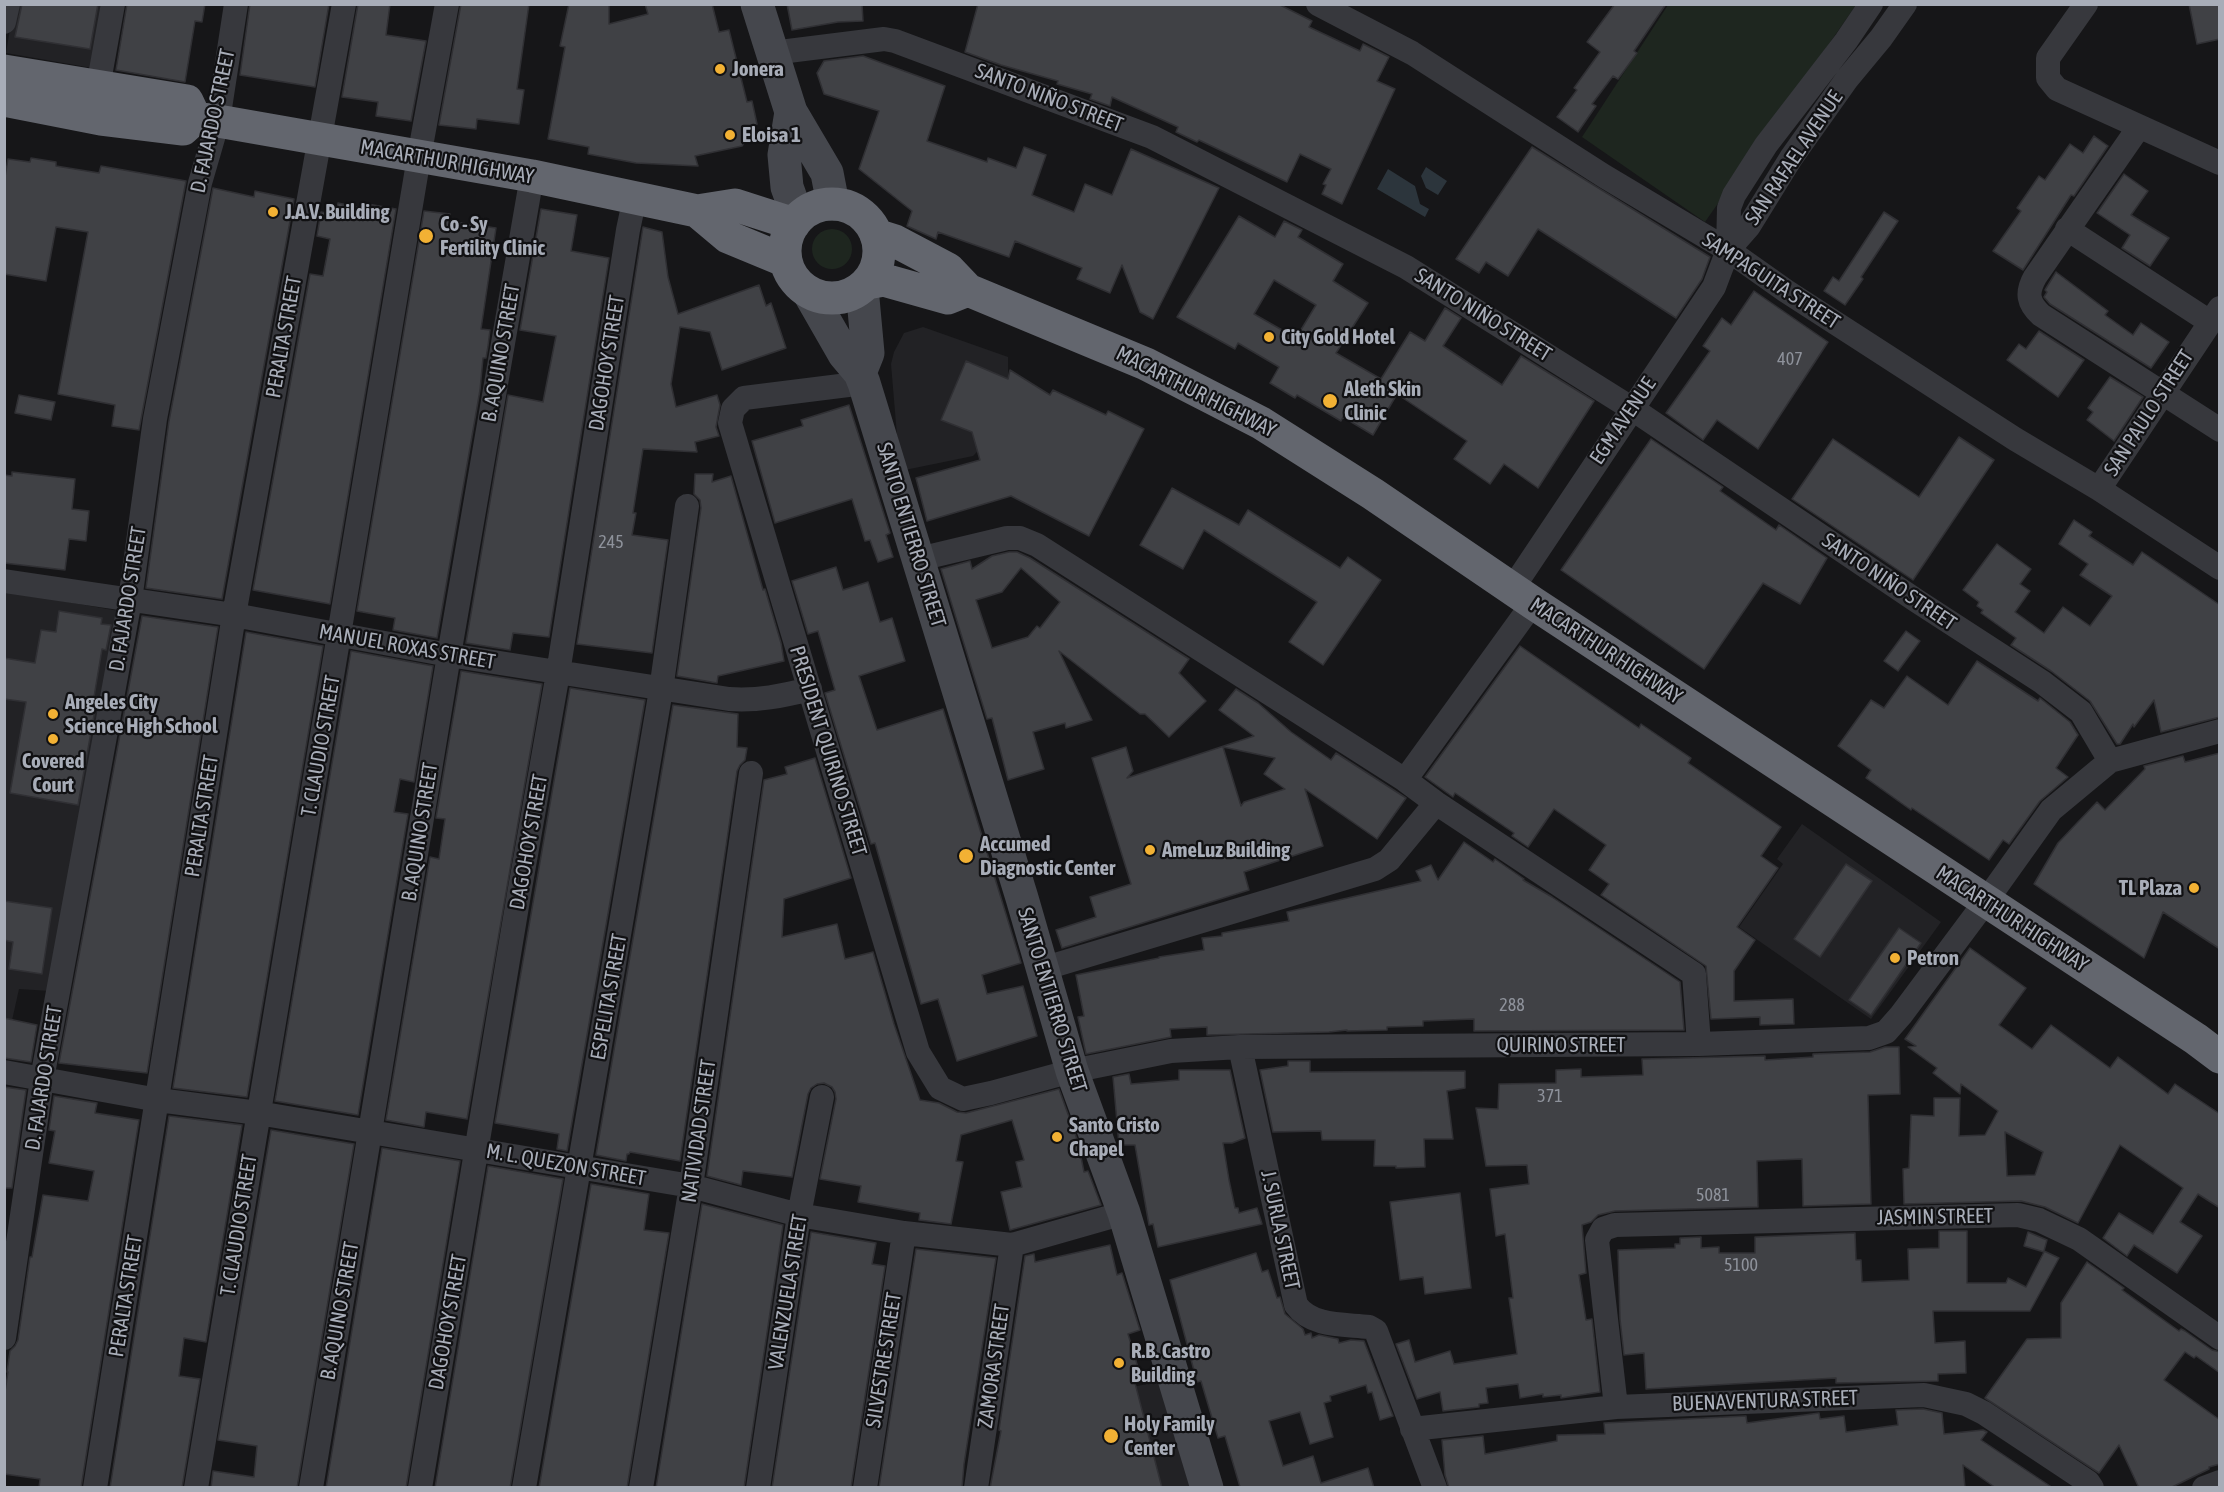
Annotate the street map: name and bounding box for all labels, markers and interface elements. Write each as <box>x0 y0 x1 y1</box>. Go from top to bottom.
street label: D. FAJARDO STREET <box>185 47 241 195</box>
place label: Jonera <box>732 56 784 82</box>
street label: SANTO NIÑO STREET <box>971 58 1127 138</box>
marker: Jonera <box>713 62 727 76</box>
street label: SAN RAFAEL AVENUE <box>1740 86 1848 230</box>
place label: Eloisa 1 <box>742 122 801 148</box>
marker: Eloisa 1 <box>723 128 737 142</box>
street label: MACARTHUR HIGHWAY <box>358 134 536 190</box>
place label: J.A.V. Building <box>285 199 389 225</box>
marker: J.A.V. Building <box>266 205 280 219</box>
place label: Co - Sy Fertility Clinic <box>440 211 545 261</box>
marker: Co - Sy Fertility Clinic <box>417 227 435 245</box>
street label: SAMPAGUITA STREET <box>1697 227 1845 335</box>
street label: SANTO NIÑO STREET <box>1410 263 1556 367</box>
street label: PERALTA STREET <box>261 274 307 400</box>
street label: B. AQUINO STREET <box>476 282 526 424</box>
street label: DAGOHOY STREET <box>584 293 630 433</box>
place label: City Gold Hotel <box>1281 324 1395 350</box>
marker: City Gold Hotel <box>1262 330 1276 344</box>
street label: MACARTHUR HIGHWAY <box>1112 341 1280 443</box>
street label: SAN PAULO STREET <box>2099 345 2199 481</box>
house number: 407 <box>1777 348 1803 370</box>
street label: EGM AVENUE <box>1585 373 1661 469</box>
place label: Aleth Skin Clinic <box>1344 376 1421 426</box>
marker: Aleth Skin Clinic <box>1321 392 1339 410</box>
street label: SANTO ENTIERRO STREET <box>871 440 951 630</box>
street label: D. FAJARDO STREET <box>104 525 152 673</box>
street label: SANTO NIÑO STREET <box>1817 528 1961 636</box>
house number: 245 <box>598 531 624 553</box>
street label: MACARTHUR HIGHWAY <box>1525 592 1687 710</box>
street label: MANUEL ROXAS STREET <box>317 619 497 675</box>
street label: PRESIDENT QUIRINO STREET <box>784 643 872 859</box>
street label: T. CLAUDIO STREET <box>296 673 346 819</box>
place label: Angeles City Science High School <box>65 689 218 739</box>
marker: Angeles City Science High School <box>46 707 60 721</box>
marker: Covered Court <box>46 732 60 746</box>
place label: Covered Court <box>22 748 84 798</box>
street label: PERALTA STREET <box>180 753 224 879</box>
street label: B. AQUINO STREET <box>397 761 443 903</box>
street label: DAGOHOY STREET <box>505 772 553 912</box>
place label: Accumed Diagnostic Center <box>980 831 1115 881</box>
place label: AmeLuz Building <box>1162 837 1290 863</box>
marker: AmeLuz Building <box>1143 843 1157 857</box>
marker: Accumed Diagnostic Center <box>957 847 975 865</box>
street label: MACARTHUR HIGHWAY <box>1931 860 2093 978</box>
place label: TL Plaza <box>2119 875 2182 901</box>
marker: TL Plaza <box>2187 881 2201 895</box>
street label: SANTO ENTIERRO STREET <box>1012 905 1092 1095</box>
street label: ESPELITA STREET <box>586 932 632 1062</box>
place label: Petron <box>1907 945 1959 971</box>
marker: Petron <box>1888 951 1902 965</box>
house number: 288 <box>1499 994 1525 1016</box>
street label: D. FAJARDO STREET <box>20 1004 68 1152</box>
street label: QUIRINO STREET <box>1496 1032 1626 1058</box>
street label: NATIVIDAD STREET <box>676 1058 722 1204</box>
house number: 371 <box>1537 1085 1563 1107</box>
place label: Santo Cristo Chapel <box>1069 1112 1160 1162</box>
marker: Santo Cristo Chapel <box>1050 1130 1064 1144</box>
street label: M. L. QUEZON STREET <box>484 1139 648 1191</box>
street label: T. CLAUDIO STREET <box>215 1152 263 1298</box>
street label: J. SURLA STREET <box>1255 1168 1305 1292</box>
house number: 5081 <box>1696 1184 1730 1206</box>
street label: JASMIN STREET <box>1877 1203 1993 1231</box>
street label: VALENZUELA STREET <box>763 1212 813 1372</box>
street label: PERALTA STREET <box>104 1233 148 1359</box>
street label: B. AQUINO STREET <box>315 1240 365 1382</box>
street label: DAGOHOY STREET <box>424 1252 472 1392</box>
house number: 5100 <box>1724 1254 1758 1276</box>
street label: SILVESTRE STREET <box>861 1291 907 1429</box>
street label: ZAMORA STREET <box>973 1302 1015 1430</box>
place label: R.B. Castro Building <box>1131 1338 1211 1388</box>
marker: R.B. Castro Building <box>1112 1356 1126 1370</box>
street label: BUENAVENTURA STREET <box>1672 1385 1858 1417</box>
place label: Holy Family Center <box>1124 1411 1215 1461</box>
marker: Holy Family Center <box>1102 1427 1120 1445</box>

